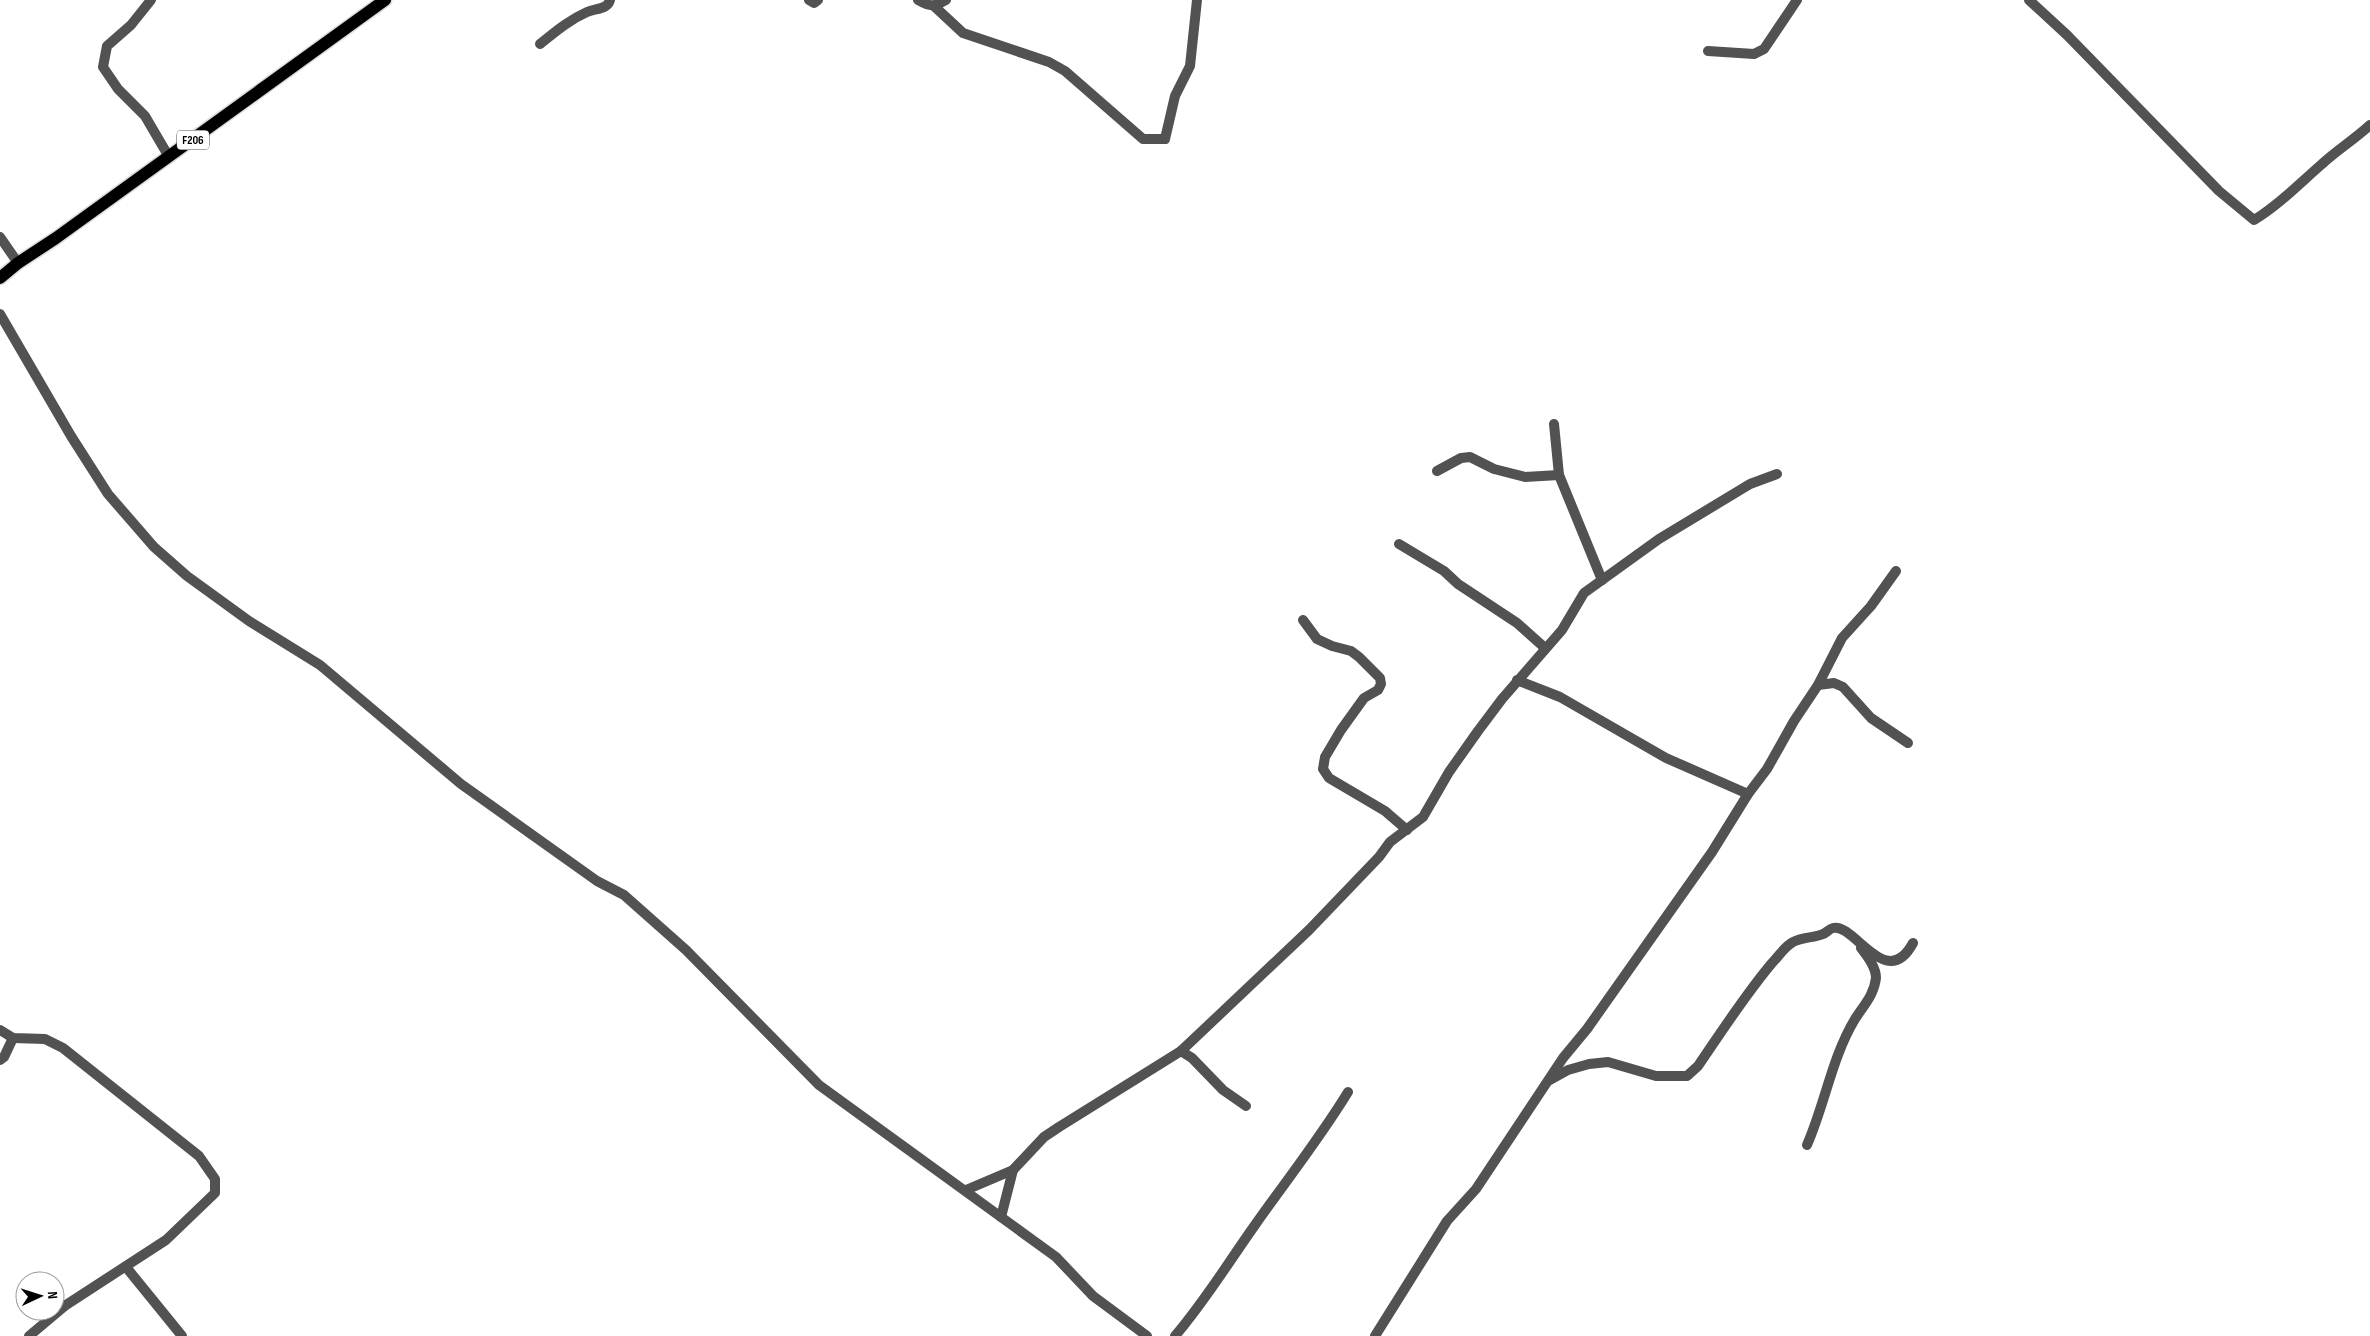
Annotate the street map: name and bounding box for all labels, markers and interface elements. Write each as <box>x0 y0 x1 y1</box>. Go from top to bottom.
road number: F206 <box>177 130 209 150</box>
north arrow <box>15 1271 65 1321</box>
text: N <box>44 1291 61 1299</box>

